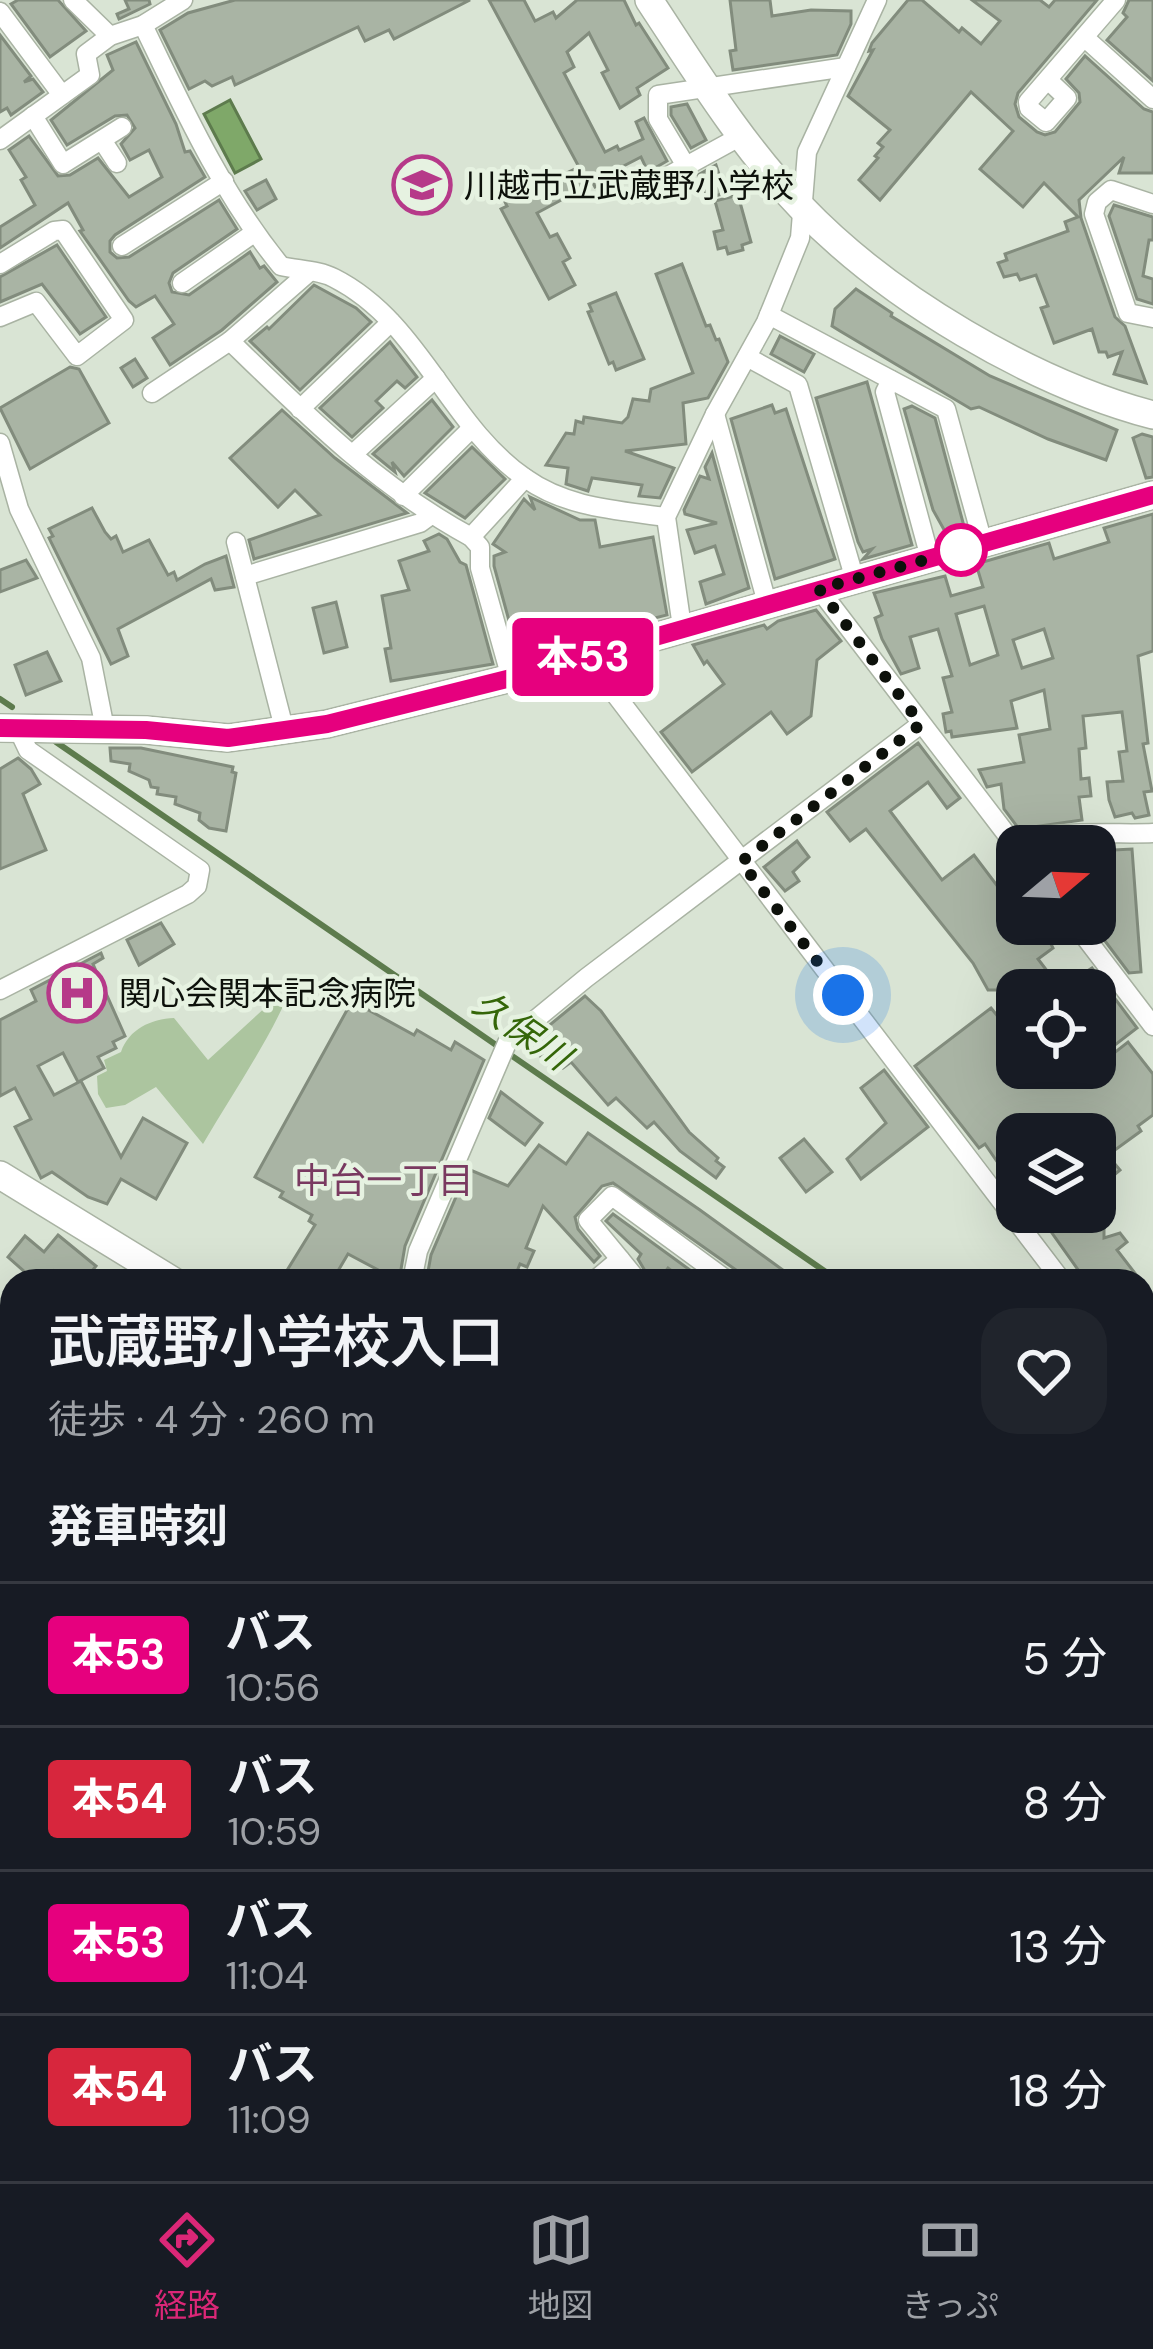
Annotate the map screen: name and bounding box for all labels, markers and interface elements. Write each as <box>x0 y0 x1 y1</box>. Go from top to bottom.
school or university icon: 川越市立武蔵野小学校 <box>391 154 453 216</box>
place label: 川越市立武蔵野小学校 <box>464 164 794 207</box>
unlabelled marker <box>936 525 986 575</box>
line badge: 本53 <box>514 618 652 696</box>
text: 本53 <box>536 629 630 684</box>
north arrow <box>996 825 1116 945</box>
map controls <box>996 825 1116 1233</box>
hospital icon: 関心会関本記念病院 <box>46 962 108 1024</box>
your location <box>813 965 873 1025</box>
button: locate <box>996 969 1116 1089</box>
place label: 関心会関本記念病院 <box>119 972 416 1015</box>
water label: 久保川 <box>464 980 583 1083</box>
button: layers <box>996 1113 1116 1233</box>
district label: 中台一丁目 <box>294 1157 474 1204</box>
text: 武蔵野小学校入口 <box>48 1305 504 1380</box>
button: heart <box>981 1308 1107 1434</box>
text: 徒歩 · 4 分 · 260 m <box>48 1394 375 1445</box>
text: 発車時刻 <box>48 1497 228 1556</box>
text: バス <box>225 1603 315 1662</box>
text: 本53 <box>72 1627 165 1682</box>
text: 5 分 <box>1023 1629 1107 1688</box>
text: 10:56 <box>225 1662 320 1713</box>
text: バス <box>227 1747 317 1806</box>
text: 本54 <box>72 1771 167 1826</box>
text: 8 分 <box>1023 1773 1107 1832</box>
text: 10:59 <box>227 1806 321 1857</box>
text: バス <box>225 1891 315 1950</box>
text: 本53 <box>72 1915 165 1970</box>
text: 13 分 <box>1009 1917 1107 1976</box>
text: 11:04 <box>225 1950 308 2001</box>
text: バス <box>227 2035 317 2094</box>
text: 本54 <box>72 2059 167 2114</box>
text: 18 分 <box>1009 2061 1107 2120</box>
text: 11:09 <box>227 2094 311 2145</box>
tab: 経路 <box>154 2207 220 2327</box>
tab: 地図 <box>528 2207 594 2327</box>
tab: きっぷ <box>901 2207 999 2327</box>

